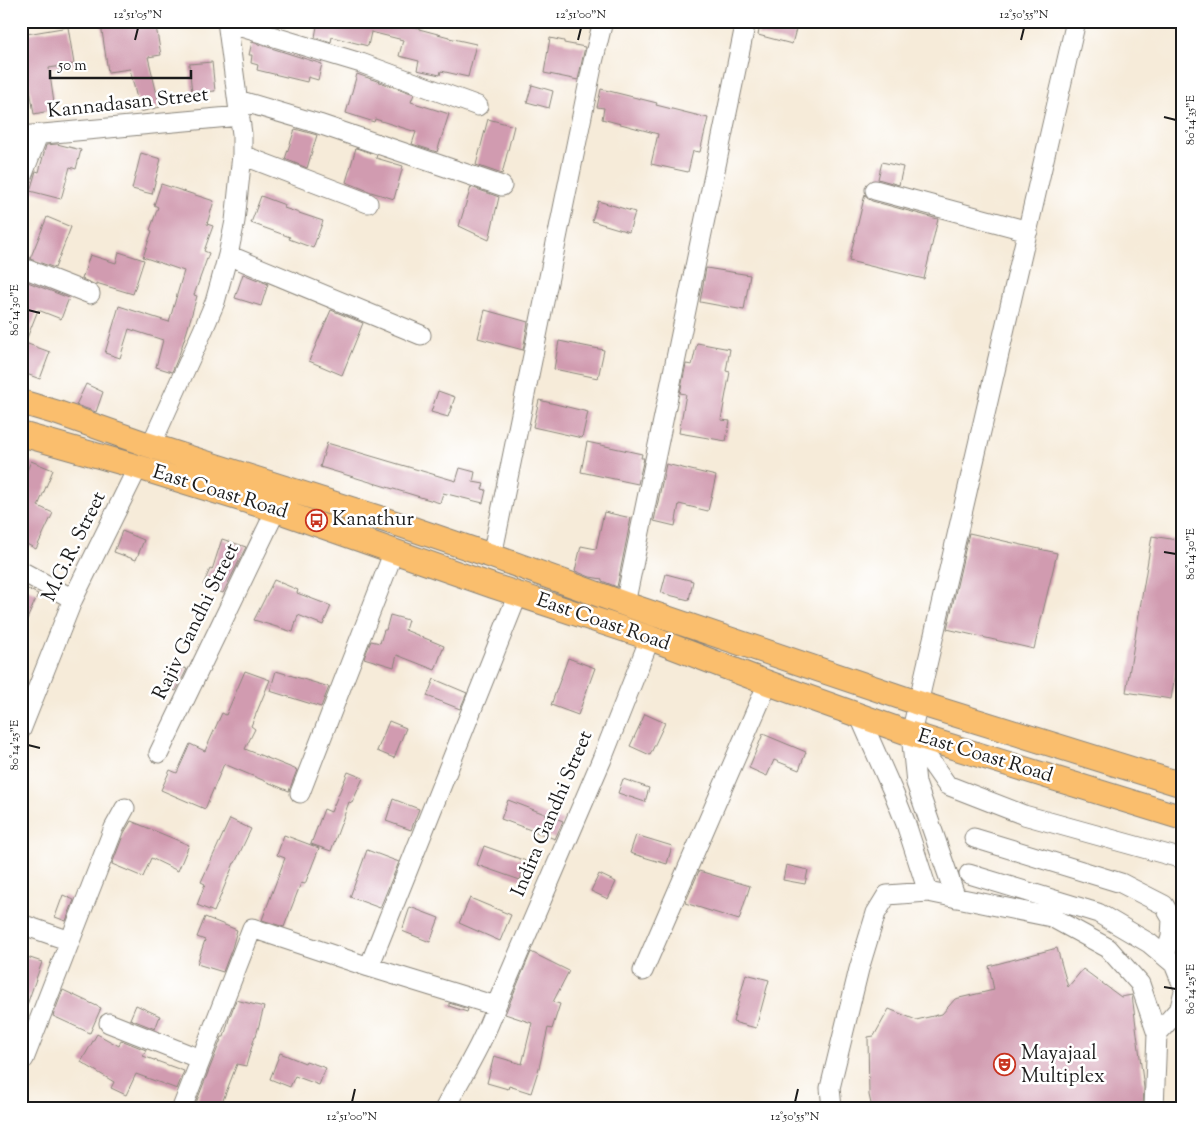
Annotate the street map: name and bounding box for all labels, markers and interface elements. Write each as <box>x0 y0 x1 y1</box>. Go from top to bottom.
text: 12°51'05"N <box>114 6 163 24</box>
text: 12°51'00"N <box>556 6 607 24</box>
text: 12°50'55"N <box>1000 6 1049 24</box>
scale bar <box>50 48 191 80</box>
text: 50 m <box>57 56 87 77</box>
street label: Kannadasan Street <box>46 81 210 127</box>
text: 80°14'35"E <box>1182 94 1200 145</box>
text: 80°14'30"E <box>6 283 24 336</box>
street label: East Coast Road <box>149 459 291 527</box>
street label: M.G.R. Street <box>36 487 114 607</box>
place label: Kanathur <box>332 506 414 535</box>
bus stop icon: Kanathur <box>304 508 328 532</box>
text: 80°14'30"E <box>1182 527 1200 580</box>
street label: Rajiv Gandhi Street <box>146 539 248 705</box>
street label: East Coast Road <box>532 587 674 659</box>
text: 80°14'25"E <box>6 719 24 770</box>
street label: East Coast Road <box>914 723 1056 791</box>
street label: Indira Gandhi Street <box>505 726 601 902</box>
text: 80°14'25"E <box>1182 963 1200 1014</box>
place label: Mayajaal Multiplex <box>1021 1040 1105 1092</box>
theatre icon: Mayajaal Multiplex <box>993 1053 1017 1077</box>
text: 12°51'00"N <box>327 1108 378 1126</box>
text: 12°50'55"N <box>771 1108 820 1126</box>

